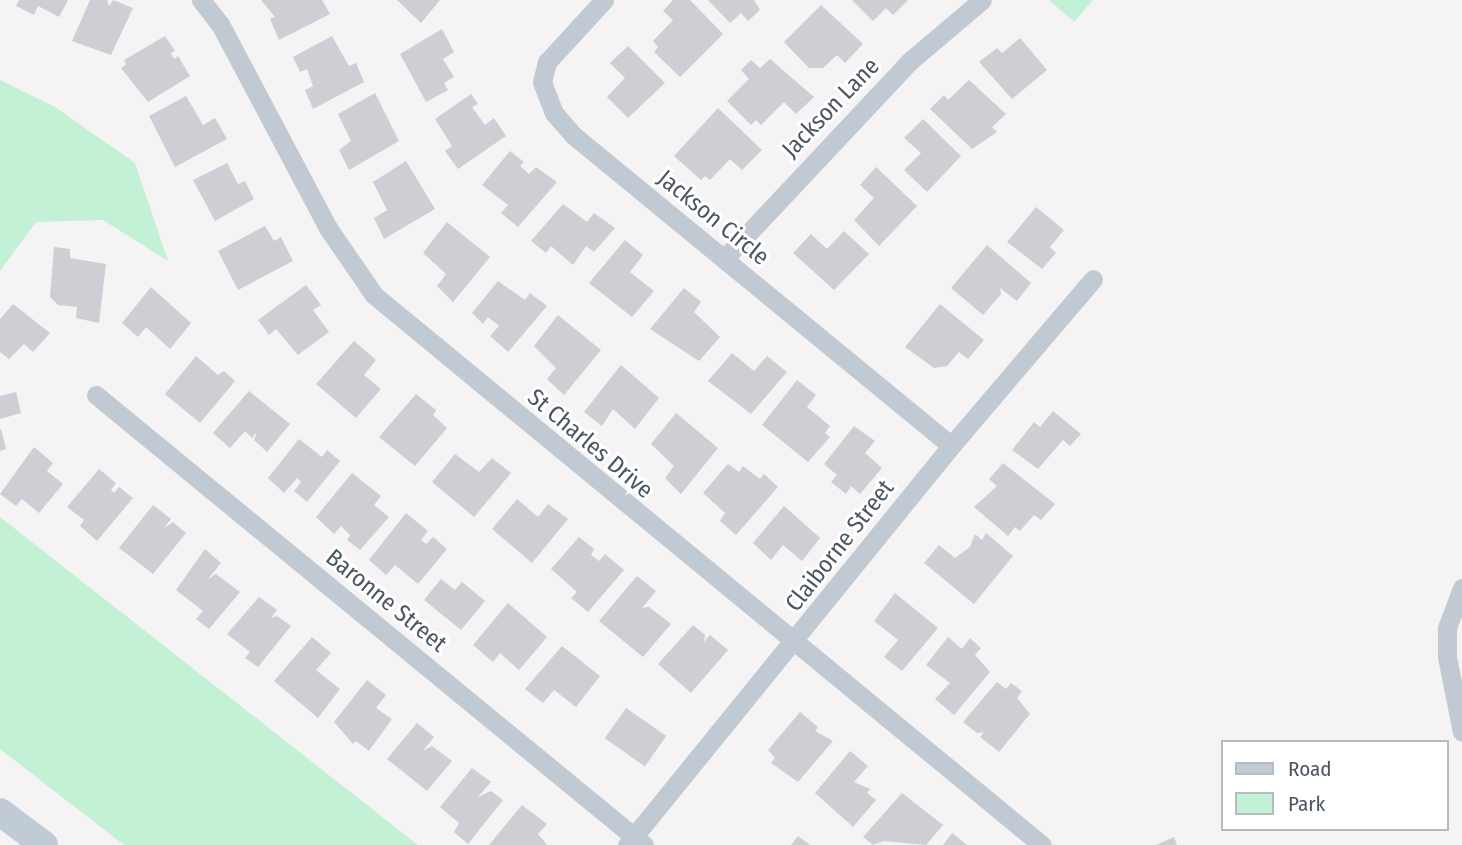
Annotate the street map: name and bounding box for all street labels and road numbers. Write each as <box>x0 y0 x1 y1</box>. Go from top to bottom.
street label: Jackson Lane <box>776 52 886 164</box>
street label: Jackson Circle <box>651 164 775 272</box>
street label: St Charles Drive <box>521 383 659 505</box>
street label: Claiborne Street <box>780 475 900 617</box>
street label: Baronne Street <box>320 544 452 658</box>

